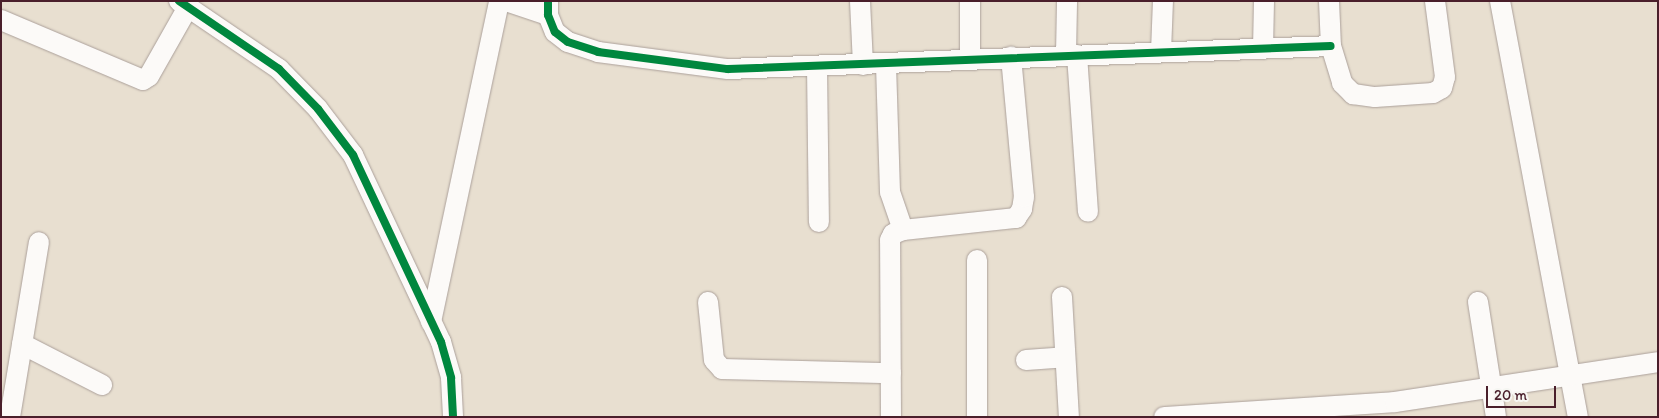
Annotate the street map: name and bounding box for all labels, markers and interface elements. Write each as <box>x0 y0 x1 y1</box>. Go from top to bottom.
scale bar <box>1489 376 1559 408</box>
text: 20 m <box>1494 386 1527 404</box>

